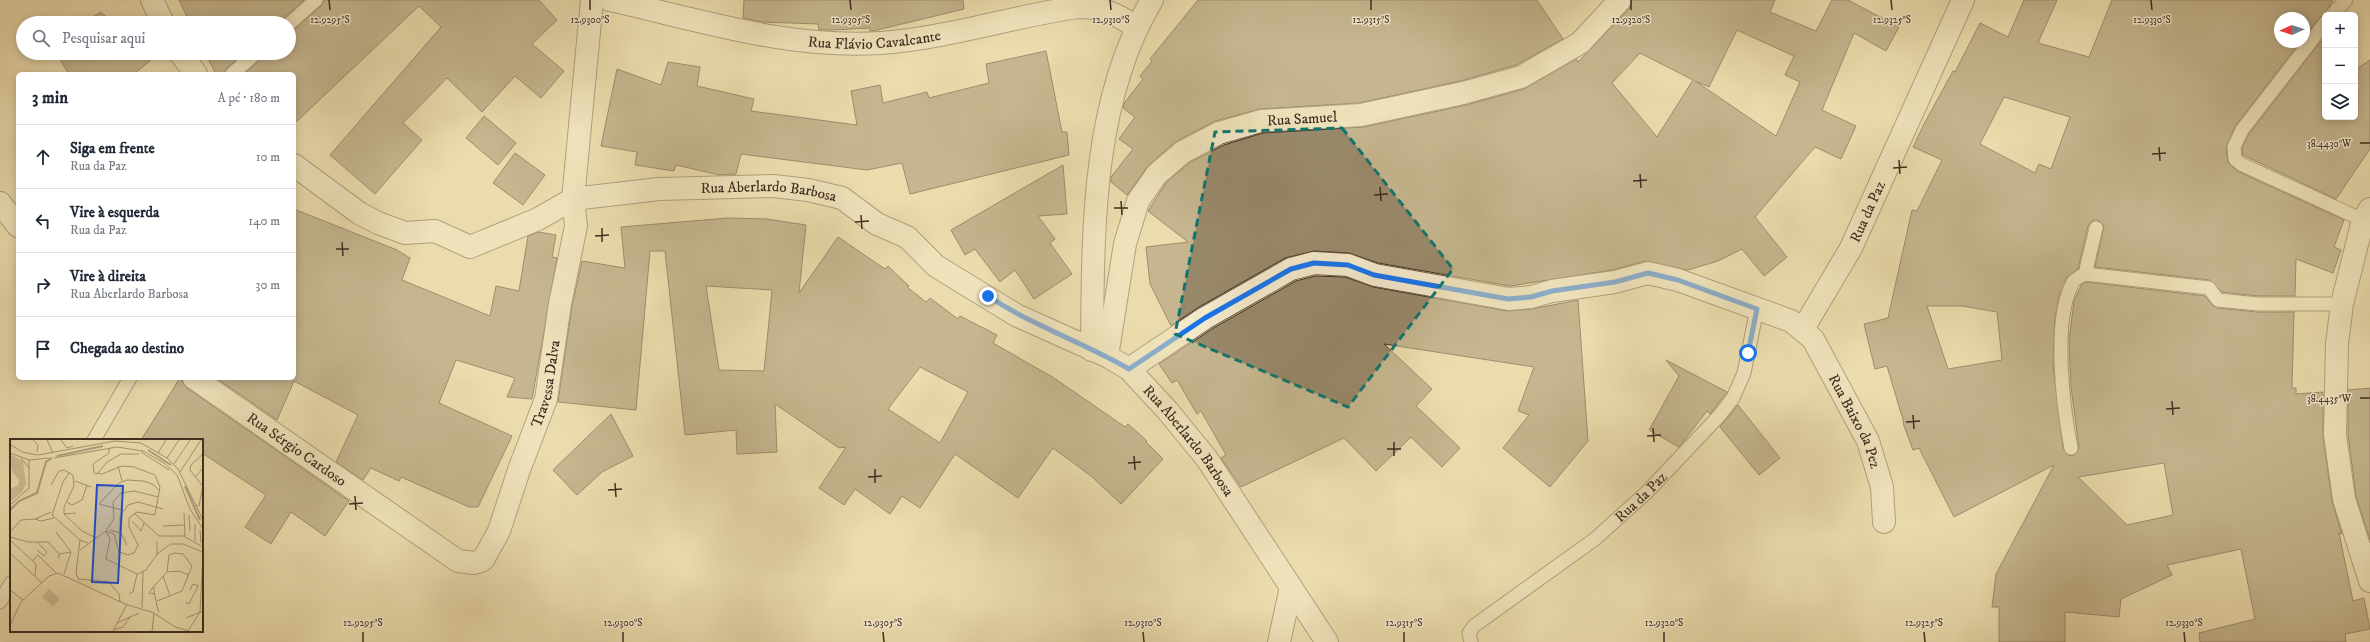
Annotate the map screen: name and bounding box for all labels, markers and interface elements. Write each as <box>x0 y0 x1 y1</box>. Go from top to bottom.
north arrow <box>2274 12 2310 48</box>
map controls <box>2322 12 2358 120</box>
button: + <box>2322 12 2358 48</box>
text: 12.9295°S <box>310 14 350 26</box>
text: 12.9300°S <box>570 14 610 26</box>
text: 12.9305°S <box>832 14 870 26</box>
text: 12.9310°S <box>1092 14 1130 26</box>
text: 12.9315°S <box>1353 14 1389 26</box>
text: 12.9320°S <box>1612 14 1650 26</box>
text: 12.9325°S <box>1873 14 1911 26</box>
text: 12.9330°S <box>2133 14 2171 26</box>
search box <box>16 16 296 60</box>
street label: Rua Flávio Cavalcante <box>807 26 942 54</box>
icon: search <box>30 27 52 49</box>
text: Pesquisar aqui <box>62 29 145 48</box>
button: − <box>2322 48 2358 84</box>
button: layers <box>2322 84 2358 120</box>
text: 3 min <box>32 87 68 109</box>
text: A pé · 180 m <box>217 90 280 106</box>
street label: Rua Samuel <box>1266 107 1338 131</box>
text: 38.4430°W <box>2307 138 2352 150</box>
text: Siga em frente <box>70 139 155 158</box>
icon: ahead <box>32 146 54 168</box>
text: 10 m <box>256 149 280 165</box>
text: Rua da Paz <box>70 158 127 174</box>
street label: Rua Aberlardo Barbosa <box>700 177 839 207</box>
street label: Rua da Paz <box>1846 178 1890 246</box>
text: Vire à esquerda <box>70 203 159 222</box>
icon: left <box>32 210 54 232</box>
text: 140 m <box>248 213 280 229</box>
text: Rua da Paz <box>70 222 127 238</box>
text: Vire à direita <box>70 267 146 286</box>
icon: right <box>32 274 54 296</box>
text: 30 m <box>256 277 280 293</box>
text: Rua Aberlardo Barbosa <box>70 286 188 302</box>
route end <box>979 287 997 305</box>
icon: arrive <box>32 338 54 360</box>
street label: Travessa Dalva <box>527 338 565 430</box>
text: Chegada ao destino <box>70 339 184 358</box>
route start <box>1739 344 1757 362</box>
street label: Rua Baixo da Pez <box>1824 371 1885 471</box>
street label: Rua Aberlardo Barbosa <box>1139 381 1238 501</box>
text: 38.4435°W <box>2307 393 2352 405</box>
street label: Rua Sérgio Cardoso <box>243 408 350 491</box>
inset map <box>10 439 203 632</box>
street label: Rua da Paz <box>1611 467 1672 527</box>
text: 12.9295°S <box>343 617 383 629</box>
text: 12.9300°S <box>603 617 643 629</box>
text: 12.9305°S <box>864 617 902 629</box>
text: 12.9310°S <box>1124 617 1162 629</box>
text: 12.9315°S <box>1386 617 1422 629</box>
text: 12.9320°S <box>1645 617 1683 629</box>
text: 12.9325°S <box>1905 617 1943 629</box>
text: 12.9330°S <box>2165 617 2203 629</box>

